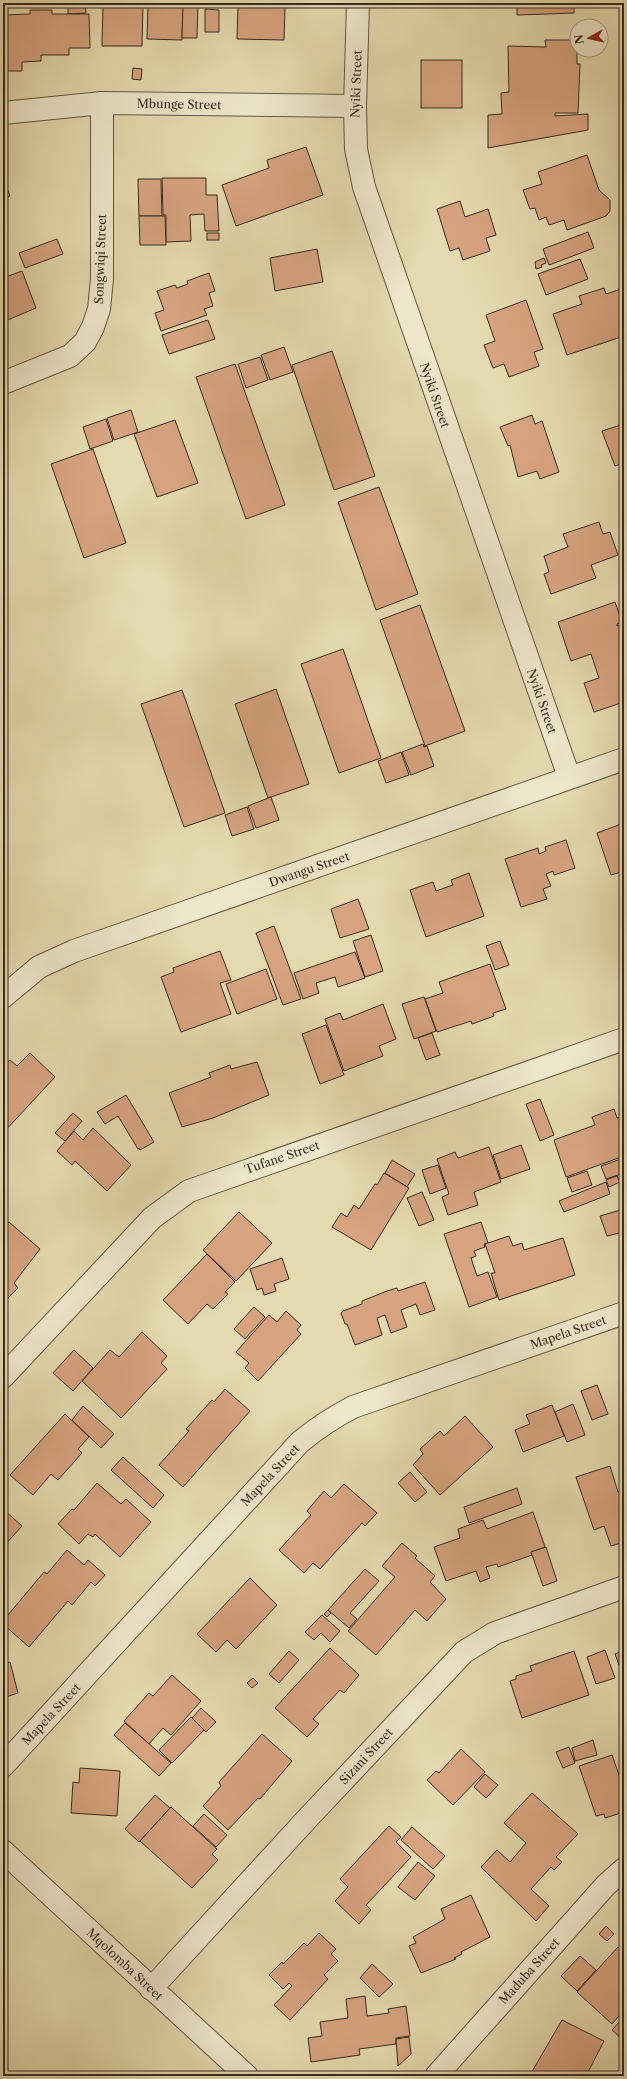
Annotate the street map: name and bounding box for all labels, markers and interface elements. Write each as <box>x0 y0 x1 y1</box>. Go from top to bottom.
north arrow <box>569 18 609 58</box>
text: N <box>571 33 587 45</box>
street label: Nyiki Street <box>347 49 365 118</box>
street label: Mbunge Street <box>137 96 222 112</box>
street label: Songwiqi Street <box>91 213 109 304</box>
street label: Nyiki Street <box>417 361 453 430</box>
street label: Nyiki Street <box>524 667 560 736</box>
street label: Dwangu Street <box>267 848 352 890</box>
street label: Tufane Street <box>243 1137 322 1177</box>
street label: Mapela Street <box>528 1312 609 1352</box>
street label: Mapela Street <box>237 1440 303 1509</box>
street label: Mapela Street <box>18 1679 84 1748</box>
street label: Sizani Street <box>336 1724 396 1787</box>
street label: Mqolomba Street <box>84 1925 167 2004</box>
street label: Maduba Street <box>495 1934 563 2007</box>

